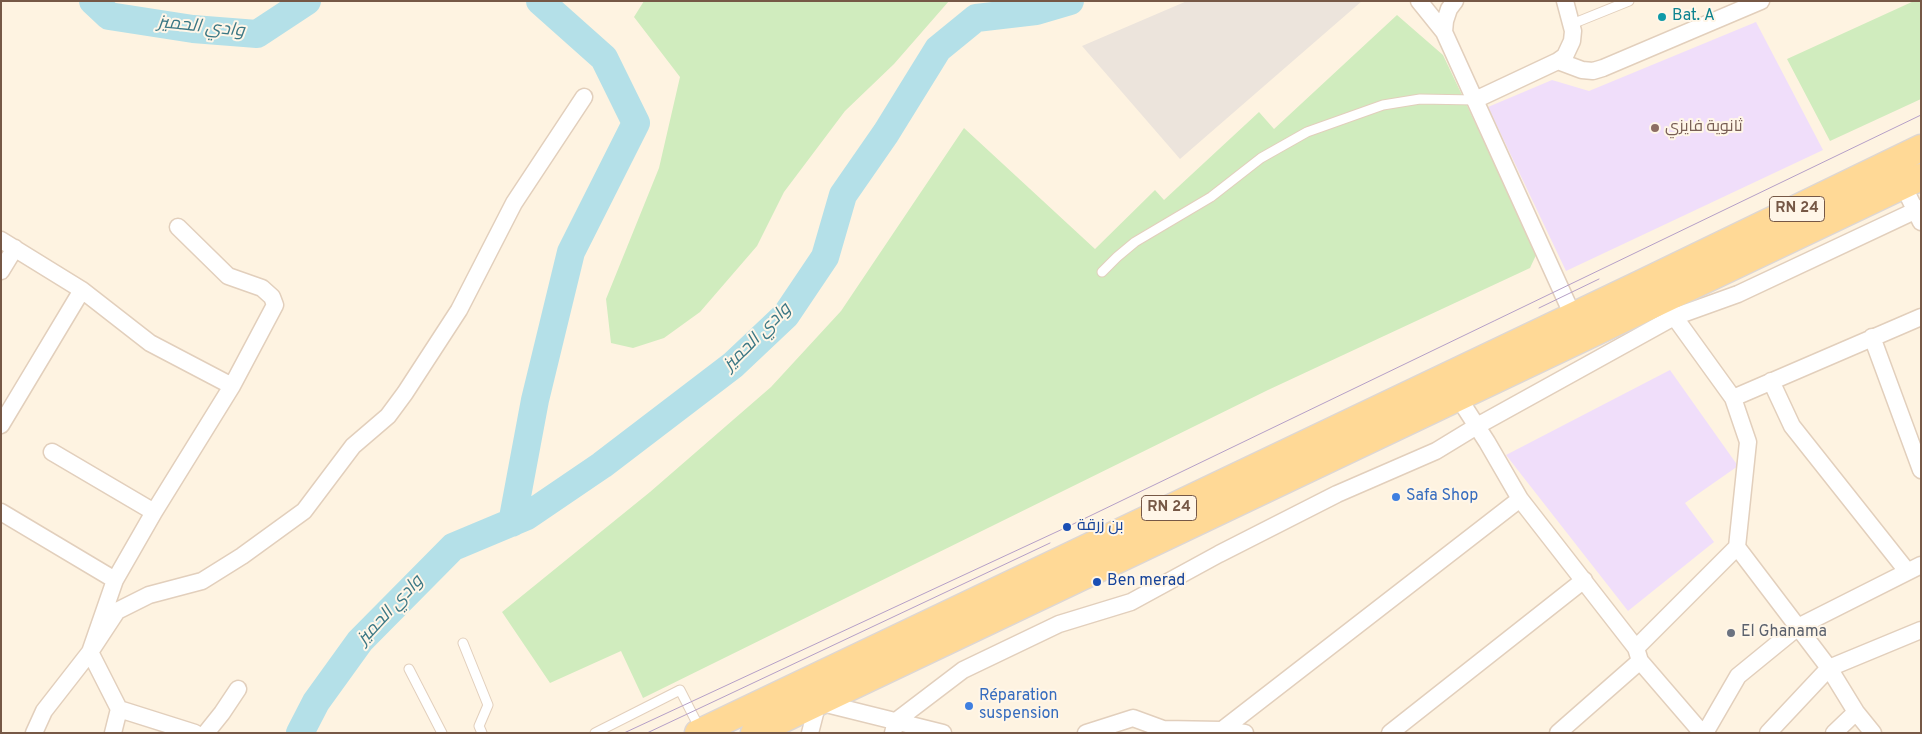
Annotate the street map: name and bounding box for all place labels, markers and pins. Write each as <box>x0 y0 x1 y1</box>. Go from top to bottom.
place label: Bat. A <box>1672 7 1715 27</box>
marker: Bat. A <box>1656 11 1668 23</box>
place label: ثانوية فايزي <box>1665 118 1743 138</box>
marker: ثانوية فايزي <box>1649 122 1661 134</box>
place label: Safa Shop <box>1406 487 1478 507</box>
marker: Safa Shop <box>1390 491 1402 503</box>
place label: بن زرقة <box>1077 517 1124 537</box>
marker: بن زرقة <box>1061 521 1073 533</box>
place label: Ben merad <box>1107 572 1185 592</box>
marker: Ben merad <box>1091 576 1103 588</box>
place label: El Ghanama <box>1741 623 1827 643</box>
marker: El Ghanama <box>1725 627 1737 639</box>
place label: Réparation suspension <box>979 687 1059 725</box>
marker: Réparation suspension <box>963 700 975 712</box>

